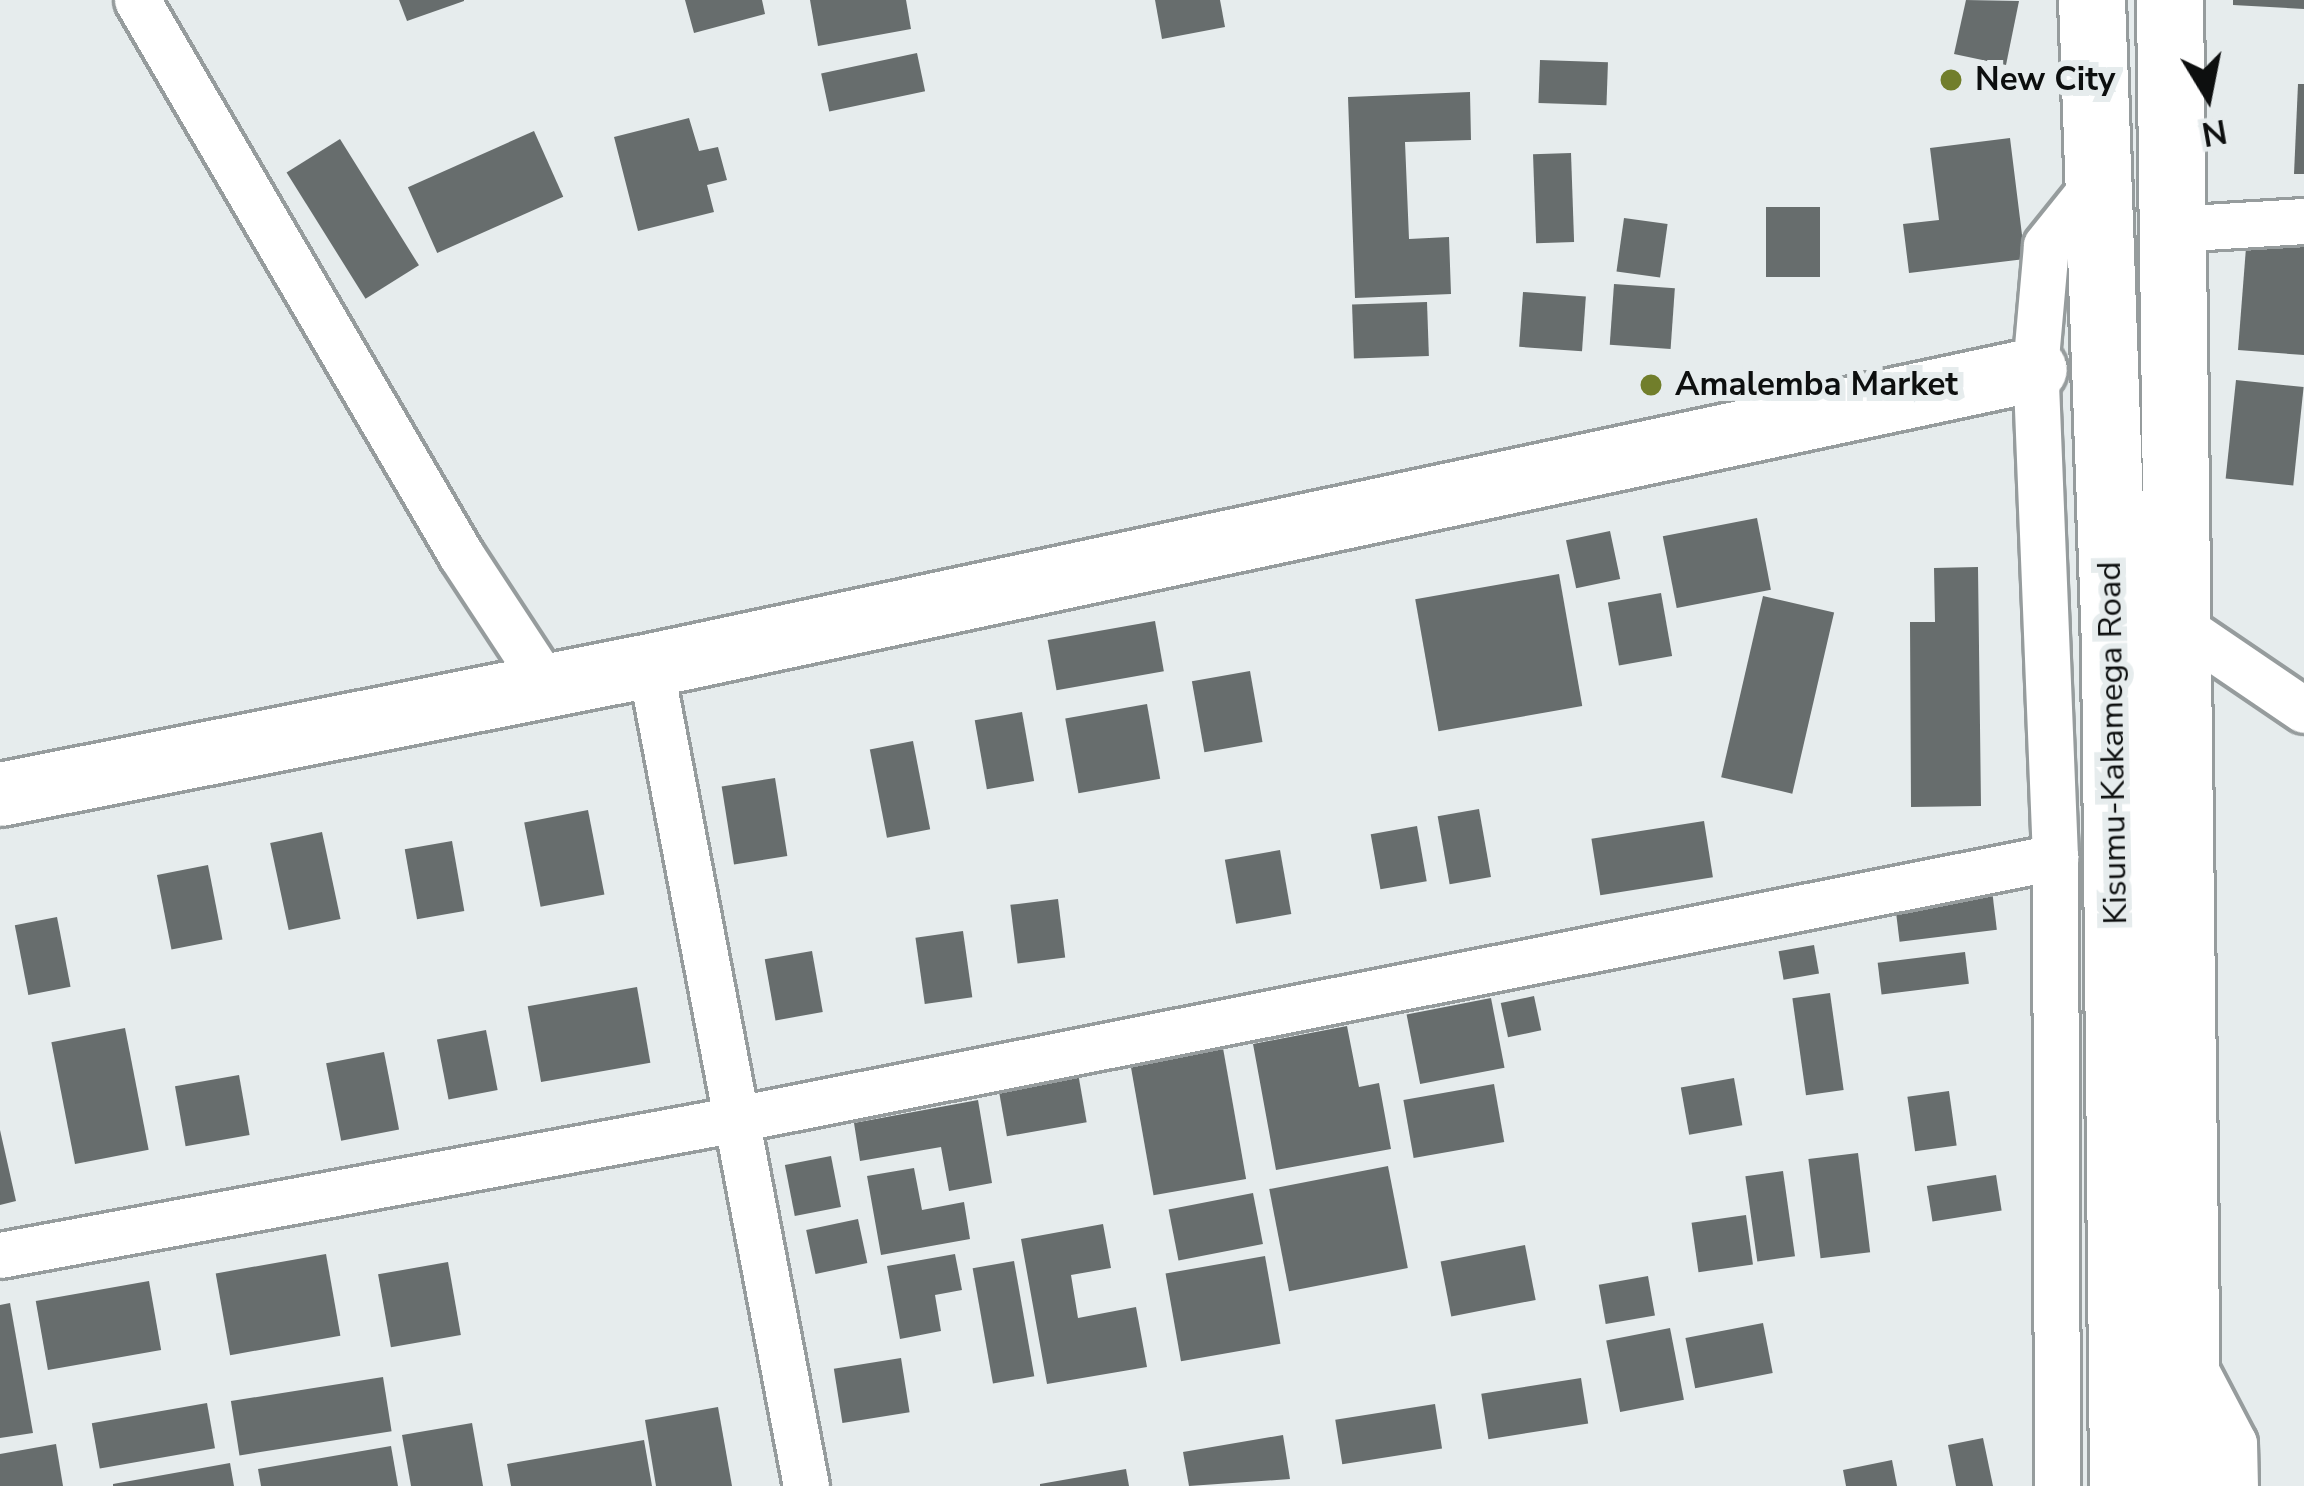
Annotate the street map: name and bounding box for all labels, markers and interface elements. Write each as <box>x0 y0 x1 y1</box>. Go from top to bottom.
north arrow <box>2148 36 2268 156</box>
place label: New City <box>1975 60 2115 100</box>
marker: New City <box>1938 67 1964 93</box>
text: N <box>2198 108 2230 156</box>
place label: Amalemba Market <box>1675 365 1958 405</box>
marker: Amalemba Market <box>1638 372 1664 398</box>
street label: Kisumu-Kakamega Road <box>2090 561 2136 925</box>

